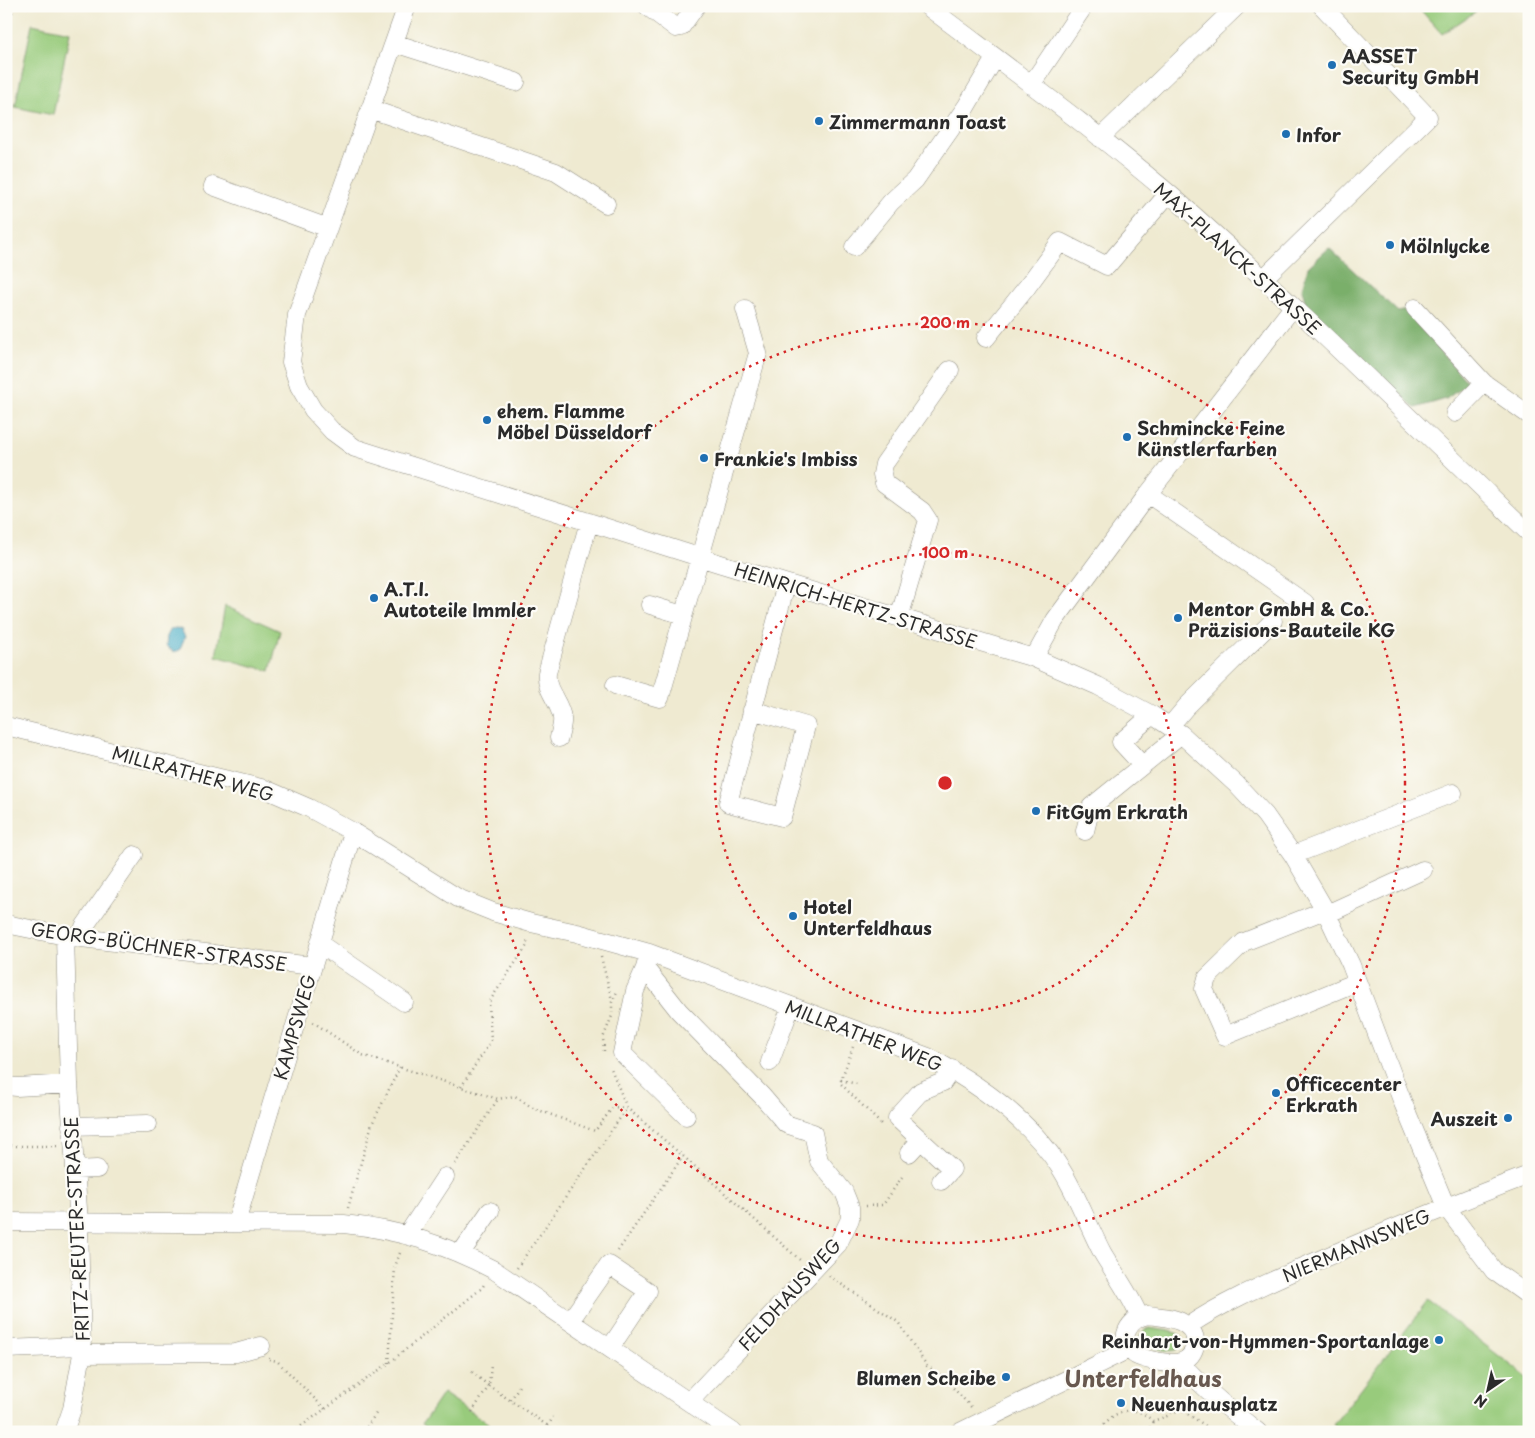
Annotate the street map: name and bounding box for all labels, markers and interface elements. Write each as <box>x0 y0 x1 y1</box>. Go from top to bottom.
place label: AASSET Security GmbH <box>1341 42 1479 90</box>
marker: AASSET Security GmbH <box>1326 59 1338 71</box>
place label: Zimmermann Toast <box>829 108 1007 135</box>
marker: Zimmermann Toast <box>813 115 825 127</box>
place label: Infor <box>1296 121 1342 148</box>
marker: Infor <box>1280 128 1292 140</box>
street label: MAX-PLANCK-STRASSE <box>1148 175 1328 341</box>
place label: Mölnlycke <box>1400 232 1490 259</box>
marker: Mölnlycke <box>1384 239 1396 251</box>
text: 200 m <box>920 310 970 333</box>
place label: ehem. Flamme Möbel Düsseldorf <box>497 397 653 445</box>
marker: ehem. Flamme Möbel Düsseldorf <box>481 414 493 426</box>
place label: Schmincke Feine Künstlerfarben <box>1137 414 1285 462</box>
marker: Schmincke Feine Künstlerfarben <box>1121 431 1133 443</box>
place label: Frankie's Imbiss <box>714 445 858 472</box>
marker: Frankie's Imbiss <box>698 452 710 464</box>
text: 100 m <box>922 540 968 563</box>
street label: HEINRICH-HERTZ-STRASSE <box>731 555 981 655</box>
place label: A.T.I. Autoteile Immler <box>384 575 536 623</box>
marker: A.T.I. Autoteile Immler <box>368 592 380 604</box>
place label: Mentor GmbH & Co. Präzisions-Bauteile KG <box>1188 595 1395 643</box>
marker: Mentor GmbH & Co. Präzisions-Bauteile KG <box>1172 612 1184 624</box>
street label: MILLRATHER WEG <box>109 738 277 808</box>
centre of rings <box>936 774 954 792</box>
place label: FitGym Erkrath <box>1046 798 1188 825</box>
marker: FitGym Erkrath <box>1030 805 1042 817</box>
place label: Hotel Unterfeldhaus <box>803 893 932 941</box>
marker: Hotel Unterfeldhaus <box>787 910 799 922</box>
street label: GEORG-BÜCHNER-STRASSE <box>29 915 289 977</box>
street label: KAMPSWEG <box>266 971 322 1083</box>
street label: MILLRATHER WEG <box>781 993 947 1078</box>
place label: Officecenter Erkrath <box>1286 1070 1402 1118</box>
marker: Officecenter Erkrath <box>1270 1087 1282 1099</box>
place label: Auszeit <box>1431 1105 1498 1132</box>
marker: Auszeit <box>1502 1112 1514 1124</box>
street label: FRITZ-REUTER-STRASSE <box>57 1116 95 1342</box>
street label: NIERMANNSWEG <box>1278 1202 1434 1288</box>
street label: FELDHAUSWEG <box>731 1232 847 1356</box>
place label: Reinhart-von-Hymmen-Sportanlage <box>1102 1327 1429 1354</box>
marker: Reinhart-von-Hymmen-Sportanlage <box>1433 1334 1445 1346</box>
district label: Unterfeldhaus <box>1064 1361 1222 1394</box>
place label: Blumen Scheibe <box>856 1364 996 1391</box>
north arrow <box>1462 1366 1512 1416</box>
marker: Blumen Scheibe <box>1000 1371 1012 1383</box>
text: N <box>1470 1389 1491 1413</box>
place label: Neuenhausplatz <box>1131 1390 1278 1417</box>
marker: Neuenhausplatz <box>1115 1397 1127 1409</box>

